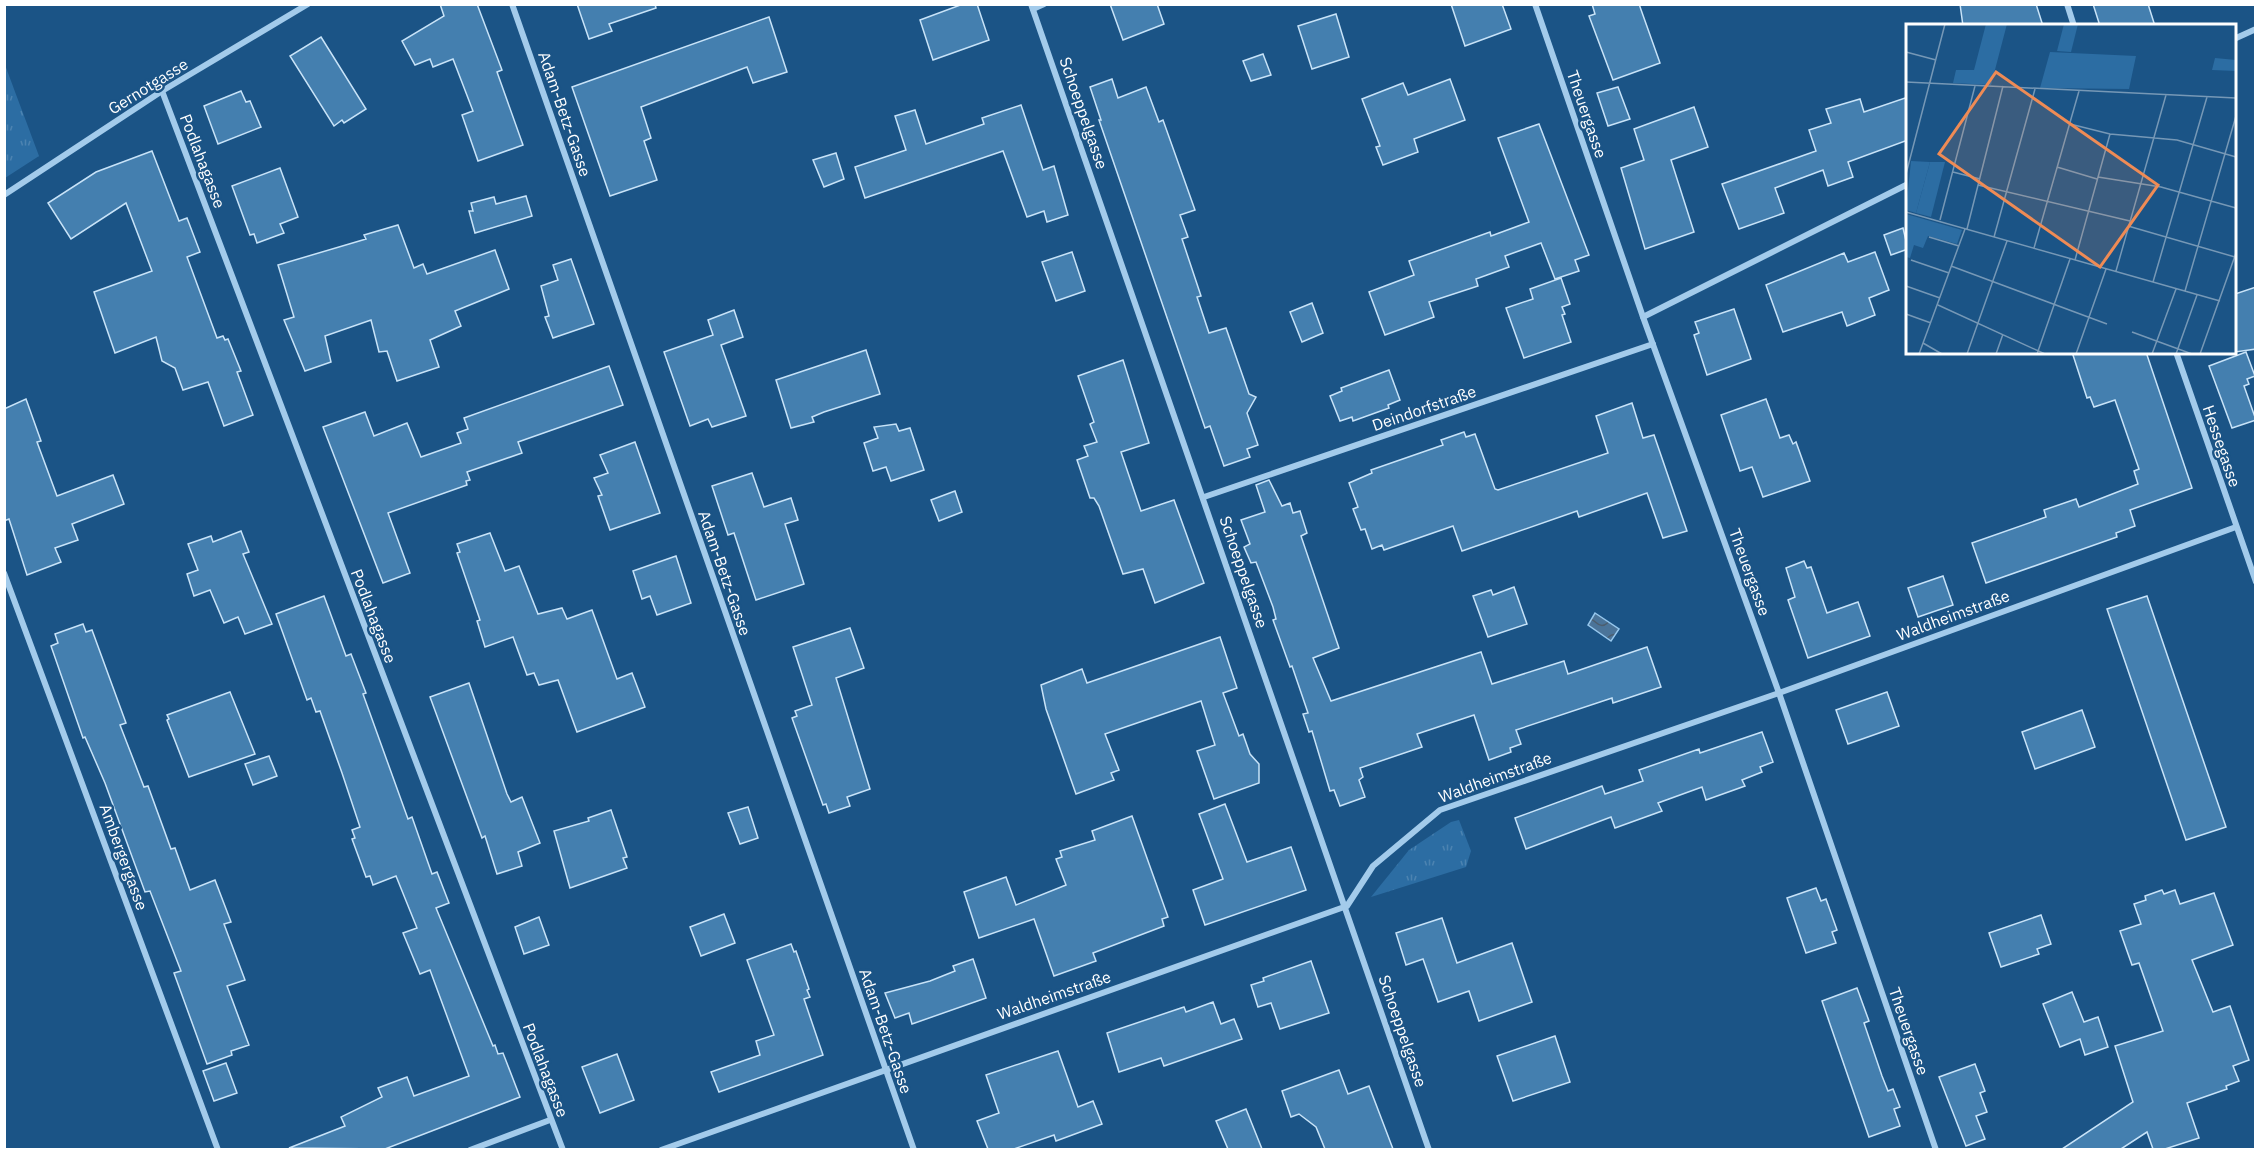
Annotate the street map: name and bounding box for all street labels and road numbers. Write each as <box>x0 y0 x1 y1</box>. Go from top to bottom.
street label: Adam-Betz-Gasse <box>534 49 596 179</box>
street label: Gernotgasse <box>104 53 192 118</box>
street label: Schoeppelgasse <box>1055 54 1113 172</box>
street label: Theuergasse <box>1563 67 1611 161</box>
street label: Podlahagasse <box>176 111 230 211</box>
street label: Deindorfstraße <box>1369 381 1479 435</box>
street label: Hessegasse <box>2199 402 2245 490</box>
street label: Adam-Betz-Gasse <box>694 508 756 638</box>
street label: Schoeppelgasse <box>1215 513 1273 631</box>
street label: Theuergasse <box>1725 526 1775 619</box>
street label: Podlahagasse <box>347 566 401 666</box>
street label: Waldheimstraße <box>1894 585 2012 645</box>
street label: Waldheimstraße <box>1436 747 1554 807</box>
street label: Ambergergasse <box>96 801 153 913</box>
street label: Adam-Betz-Gasse <box>855 966 917 1096</box>
street label: Waldheimstraße <box>995 966 1114 1024</box>
street label: Schoeppelgasse <box>1374 972 1432 1090</box>
street label: Theuergasse <box>1885 984 1933 1078</box>
street label: Podlahagasse <box>519 1020 573 1120</box>

